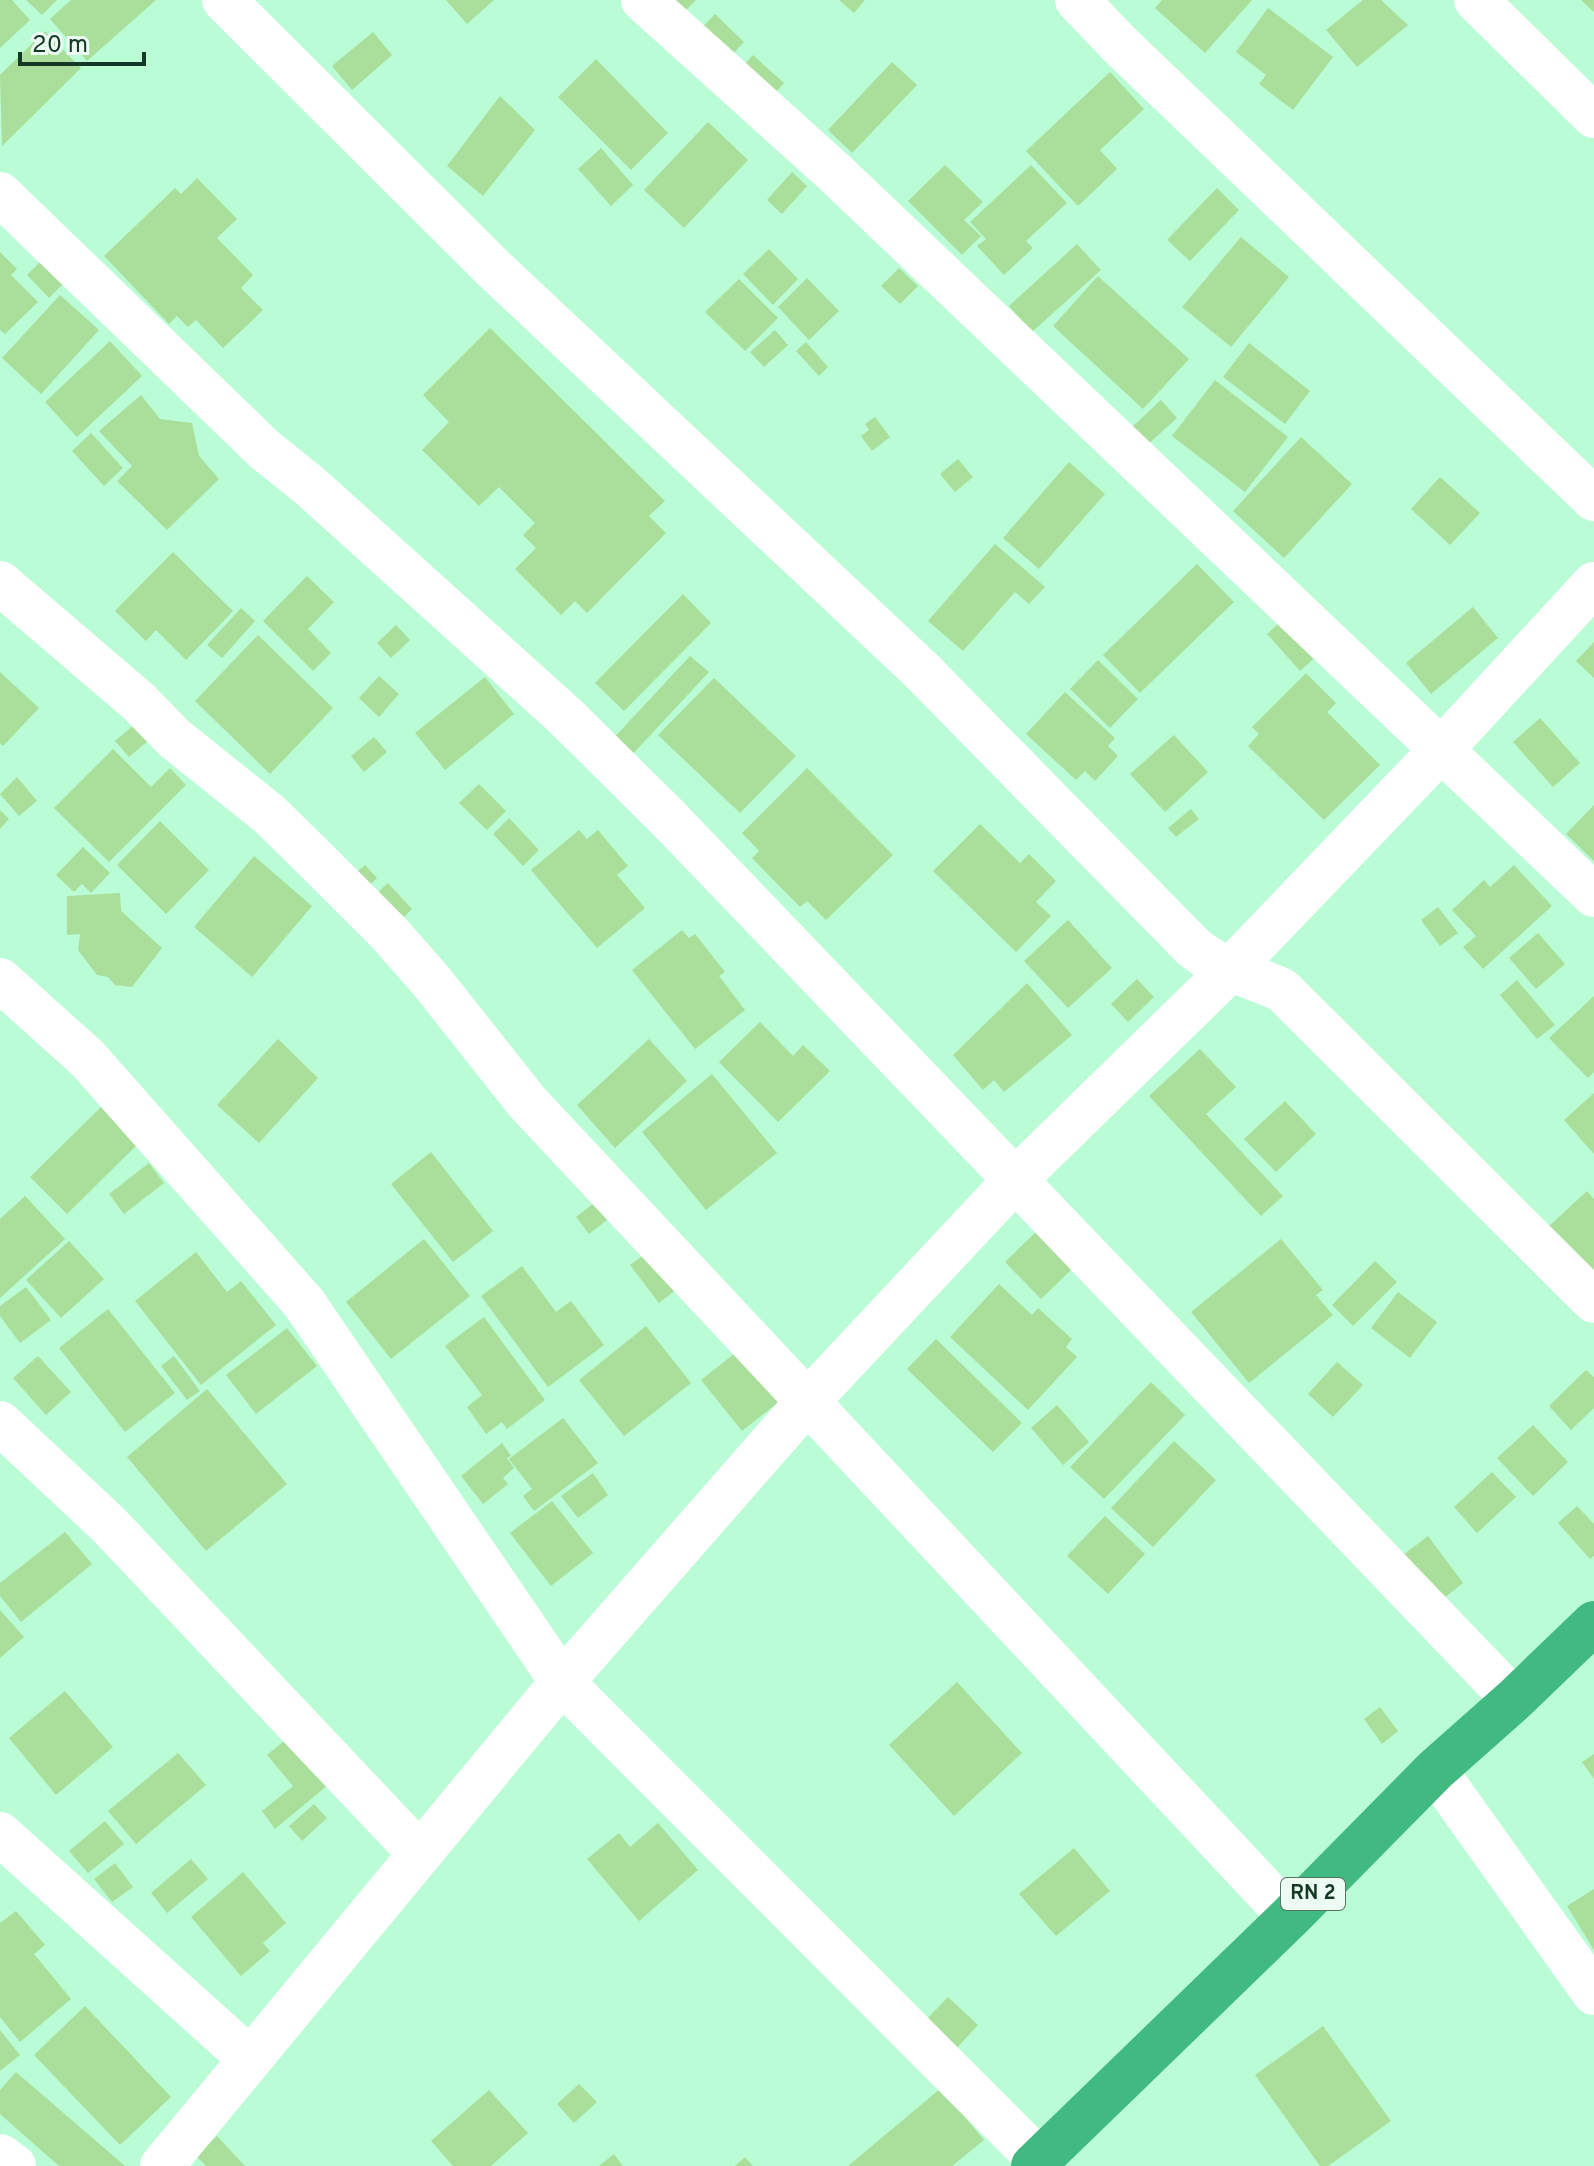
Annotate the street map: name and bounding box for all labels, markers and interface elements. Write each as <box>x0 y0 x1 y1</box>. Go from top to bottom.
scale bar <box>20 16 144 66</box>
text: 20 m <box>32 31 88 61</box>
road number: RN 2 <box>1281 1878 1345 1910</box>

